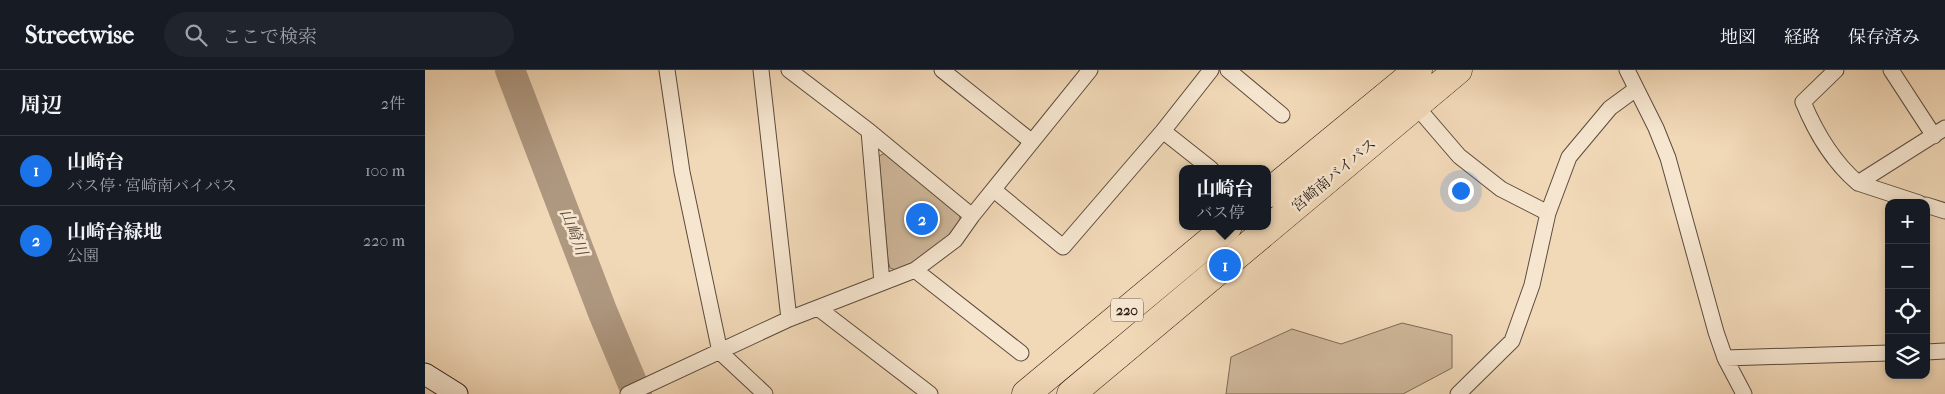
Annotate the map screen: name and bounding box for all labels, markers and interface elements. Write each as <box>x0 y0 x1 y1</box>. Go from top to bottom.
search box <box>164 12 514 57</box>
text: Streetwise <box>25 21 134 49</box>
icon: search <box>182 21 210 49</box>
text: ここで検索 <box>222 26 317 48</box>
text: 地図 <box>1720 27 1756 48</box>
text: 経路 <box>1784 27 1820 48</box>
text: 保存済み <box>1848 27 1920 48</box>
text: 周辺 <box>20 93 62 117</box>
text: 2件 <box>381 94 405 113</box>
street label: 宮崎南バイパス <box>1288 134 1380 216</box>
text: 山崎台 <box>67 151 124 173</box>
text: 1 <box>33 161 39 180</box>
text: 100 m <box>365 161 405 180</box>
popup <box>1179 165 1271 230</box>
text: バス停 · 宮崎南バイパス <box>67 176 237 195</box>
text: 山崎台 <box>1196 178 1254 200</box>
your location <box>1448 178 1474 204</box>
map controls <box>1885 199 1930 379</box>
button: + <box>1885 199 1930 244</box>
pin: 2 <box>906 200 938 238</box>
text: バス停 <box>1196 203 1245 222</box>
water label: 山崎川 <box>557 206 592 260</box>
text: 山崎台緑地 <box>67 221 162 243</box>
text: 2 <box>32 231 40 250</box>
text: 220 m <box>363 231 405 250</box>
button: − <box>1885 244 1930 289</box>
text: 公園 <box>67 246 99 265</box>
pin: 1 <box>1209 246 1241 284</box>
button: locate <box>1885 289 1930 334</box>
road number: 220 <box>1111 298 1143 322</box>
button: layers <box>1885 334 1930 379</box>

